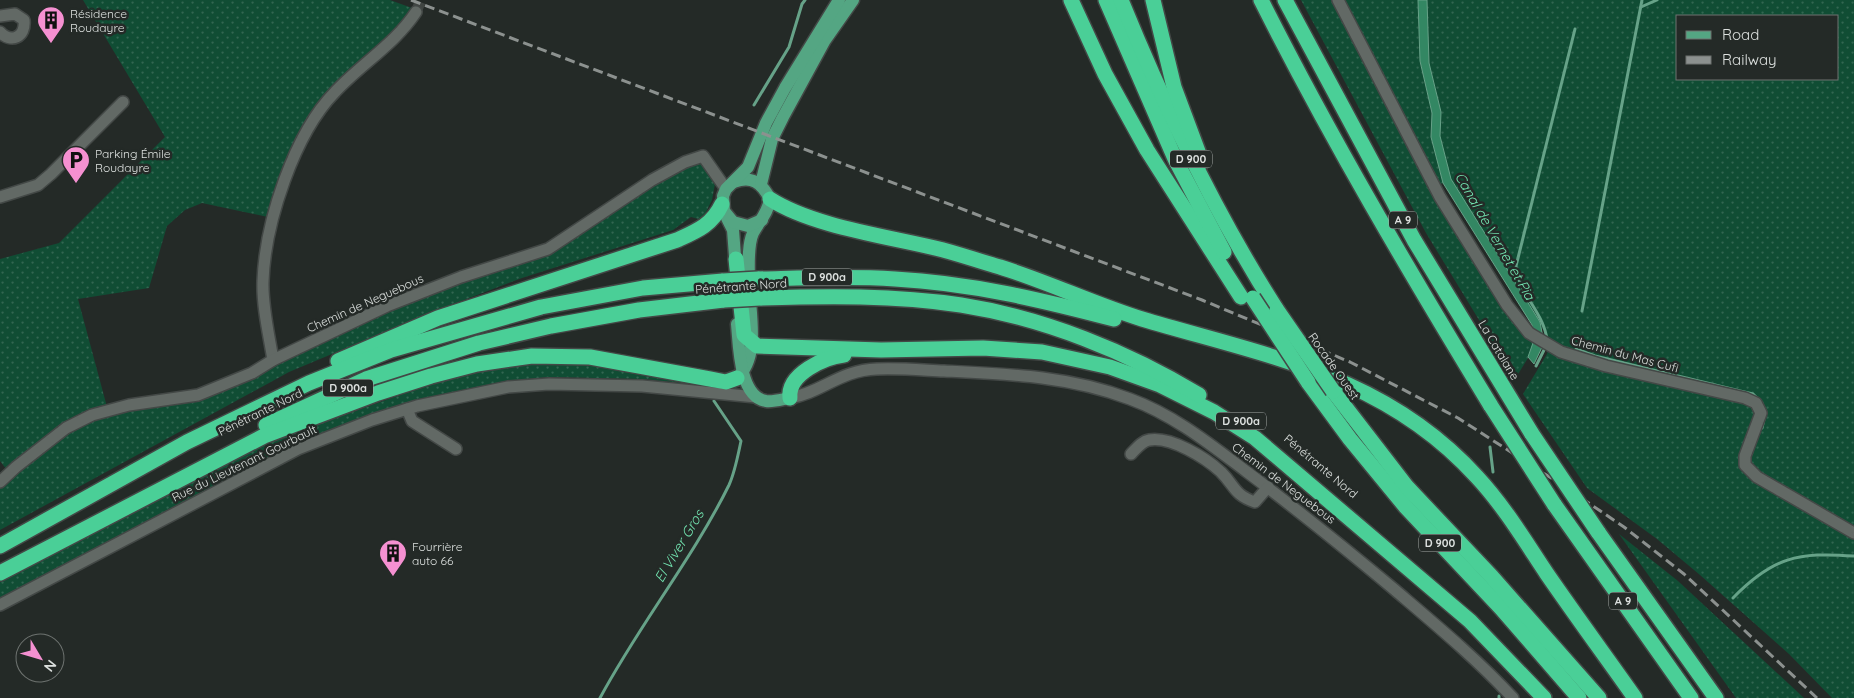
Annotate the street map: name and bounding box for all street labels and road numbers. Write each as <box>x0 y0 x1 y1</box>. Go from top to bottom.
road number: D 900 <box>1170 150 1212 168</box>
road number: A 9 <box>1389 212 1417 228</box>
road number: D 900a <box>802 268 852 286</box>
street label: Chemin de Neguebous <box>304 270 426 335</box>
street label: Pénétrante Nord <box>695 275 787 297</box>
street label: La Catalane <box>1475 317 1523 383</box>
street label: Rocade Ouest <box>1305 330 1363 402</box>
street label: Chemin du Mas Cufi <box>1570 332 1680 376</box>
road number: D 900a <box>323 379 373 396</box>
street label: Pénétrante Nord <box>215 385 305 439</box>
road number: D 900a <box>1216 412 1266 430</box>
street label: Rue du Lieutenant Gourbault <box>169 421 319 505</box>
street label: Pénétrante Nord <box>1281 431 1361 501</box>
street label: Chemin de Neguebous <box>1229 439 1339 527</box>
road number: D 900 <box>1419 534 1461 552</box>
road number: A 9 <box>1609 592 1637 610</box>

